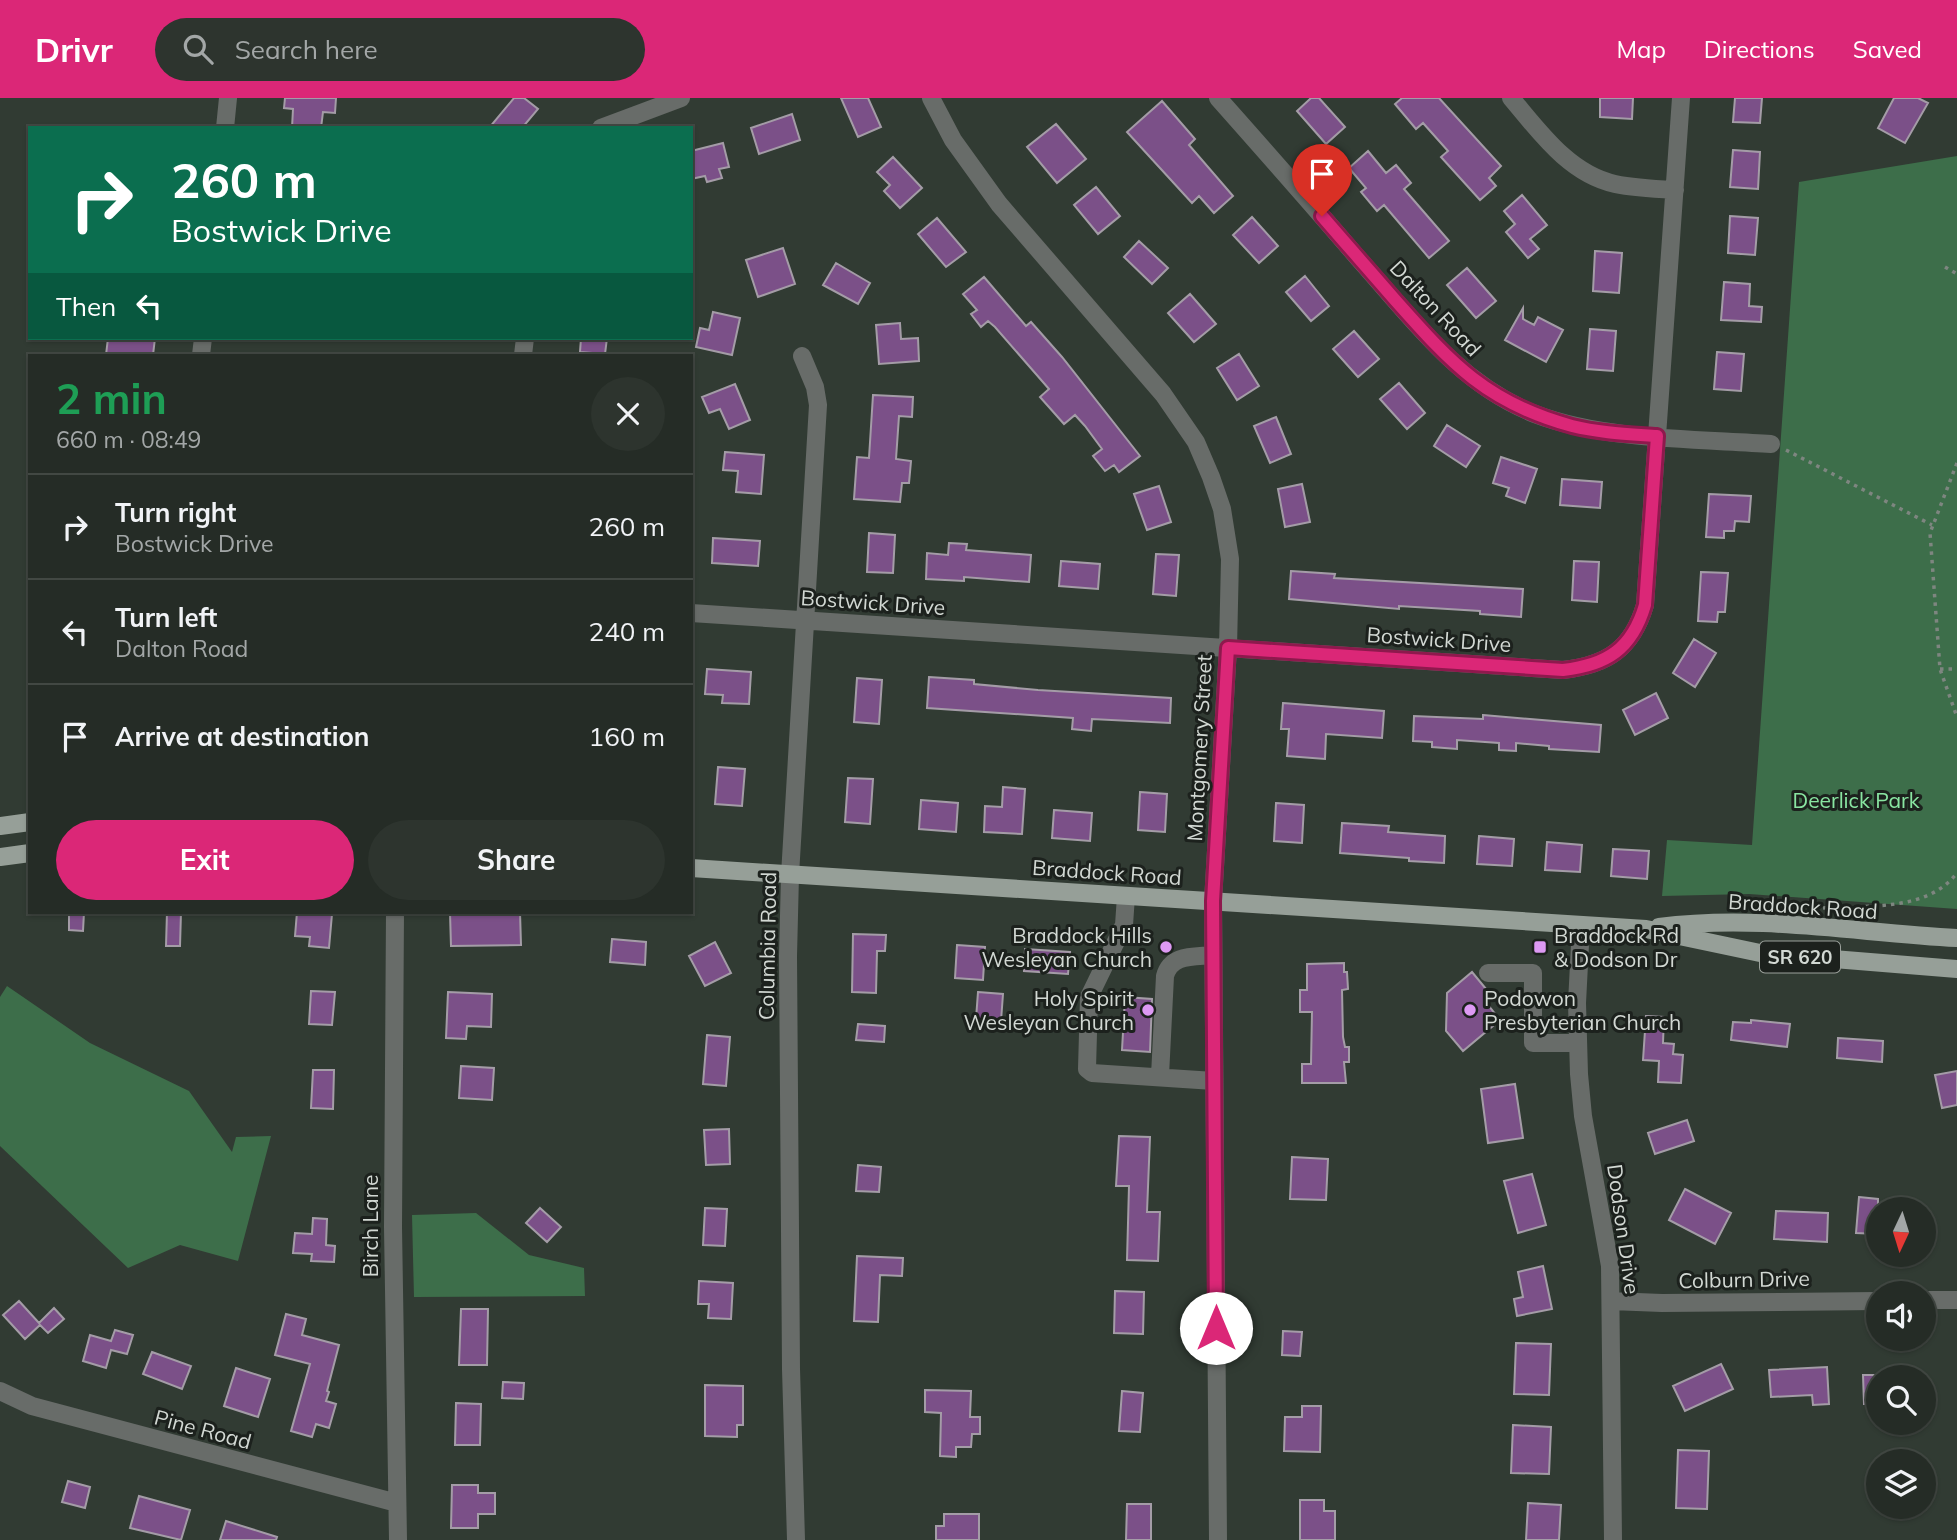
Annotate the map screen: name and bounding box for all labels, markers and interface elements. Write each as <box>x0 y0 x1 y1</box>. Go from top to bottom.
search box <box>155 18 645 81</box>
text: Drivr <box>35 29 113 70</box>
icon: search <box>179 30 217 68</box>
text: Search here <box>235 33 378 66</box>
text: Map <box>1616 34 1666 64</box>
text: Directions <box>1704 34 1815 64</box>
text: Saved <box>1853 34 1922 64</box>
pin <box>1292 144 1352 216</box>
text: 260 m <box>171 149 317 210</box>
icon: right <box>56 154 147 245</box>
icon: arrive <box>1303 155 1341 193</box>
text: Bostwick Drive <box>171 210 392 250</box>
street label: Dalton Road <box>1385 255 1487 361</box>
icon: left <box>130 287 168 325</box>
text: Then <box>56 290 116 323</box>
text: 2 min <box>56 372 167 425</box>
button: close <box>591 377 665 451</box>
text: 660 m · 08:49 <box>56 425 201 454</box>
text: Turn right <box>115 496 236 529</box>
icon: right <box>56 508 94 546</box>
text: 260 m <box>589 510 665 543</box>
text: Bostwick Drive <box>115 529 274 558</box>
street label: Bostwick Drive <box>800 584 946 620</box>
text: Turn left <box>115 601 217 634</box>
icon: left <box>56 613 94 651</box>
text: 240 m <box>589 615 665 648</box>
street label: Bostwick Drive <box>1366 621 1512 657</box>
text: Dalton Road <box>115 634 248 663</box>
street label: Montgomery Street <box>1181 654 1217 842</box>
icon: arrive <box>56 718 94 756</box>
text: Arrive at destination <box>115 720 370 753</box>
text: 160 m <box>589 720 665 753</box>
park label: Deerlick Park <box>1792 787 1920 813</box>
button: Exit <box>56 820 354 900</box>
button: Share <box>368 820 665 900</box>
street label: Braddock Road <box>1031 854 1183 890</box>
street label: Columbia Road <box>753 872 781 1020</box>
street label: Braddock Road <box>1727 888 1879 924</box>
place label: Braddock Hills Wesleyan Church <box>981 922 1152 972</box>
place label: Braddock Rd & Dodson Dr <box>1554 922 1679 972</box>
marker: Braddock Hills Wesleyan Church <box>1158 939 1174 955</box>
marker: Braddock Rd & Dodson Dr <box>1532 939 1548 955</box>
road number: SR 620 <box>1760 942 1840 972</box>
place label: Holy Spirit Wesleyan Church <box>963 985 1134 1035</box>
place label: Podowon Presbyterian Church <box>1484 985 1681 1035</box>
marker: Holy Spirit Wesleyan Church <box>1140 1002 1156 1018</box>
marker: Podowon Presbyterian Church <box>1462 1002 1478 1018</box>
street label: Dodson Drive <box>1602 1162 1646 1296</box>
street label: Birch Lane <box>357 1175 383 1277</box>
north arrow <box>1866 1197 1936 1267</box>
map controls <box>1866 1197 1936 1519</box>
street label: Colburn Drive <box>1678 1265 1810 1293</box>
button: sound <box>1866 1281 1936 1351</box>
position arrow <box>1179 1291 1253 1365</box>
button: search <box>1866 1365 1936 1435</box>
street label: Pine Road <box>152 1404 254 1454</box>
button: layers <box>1866 1449 1936 1519</box>

